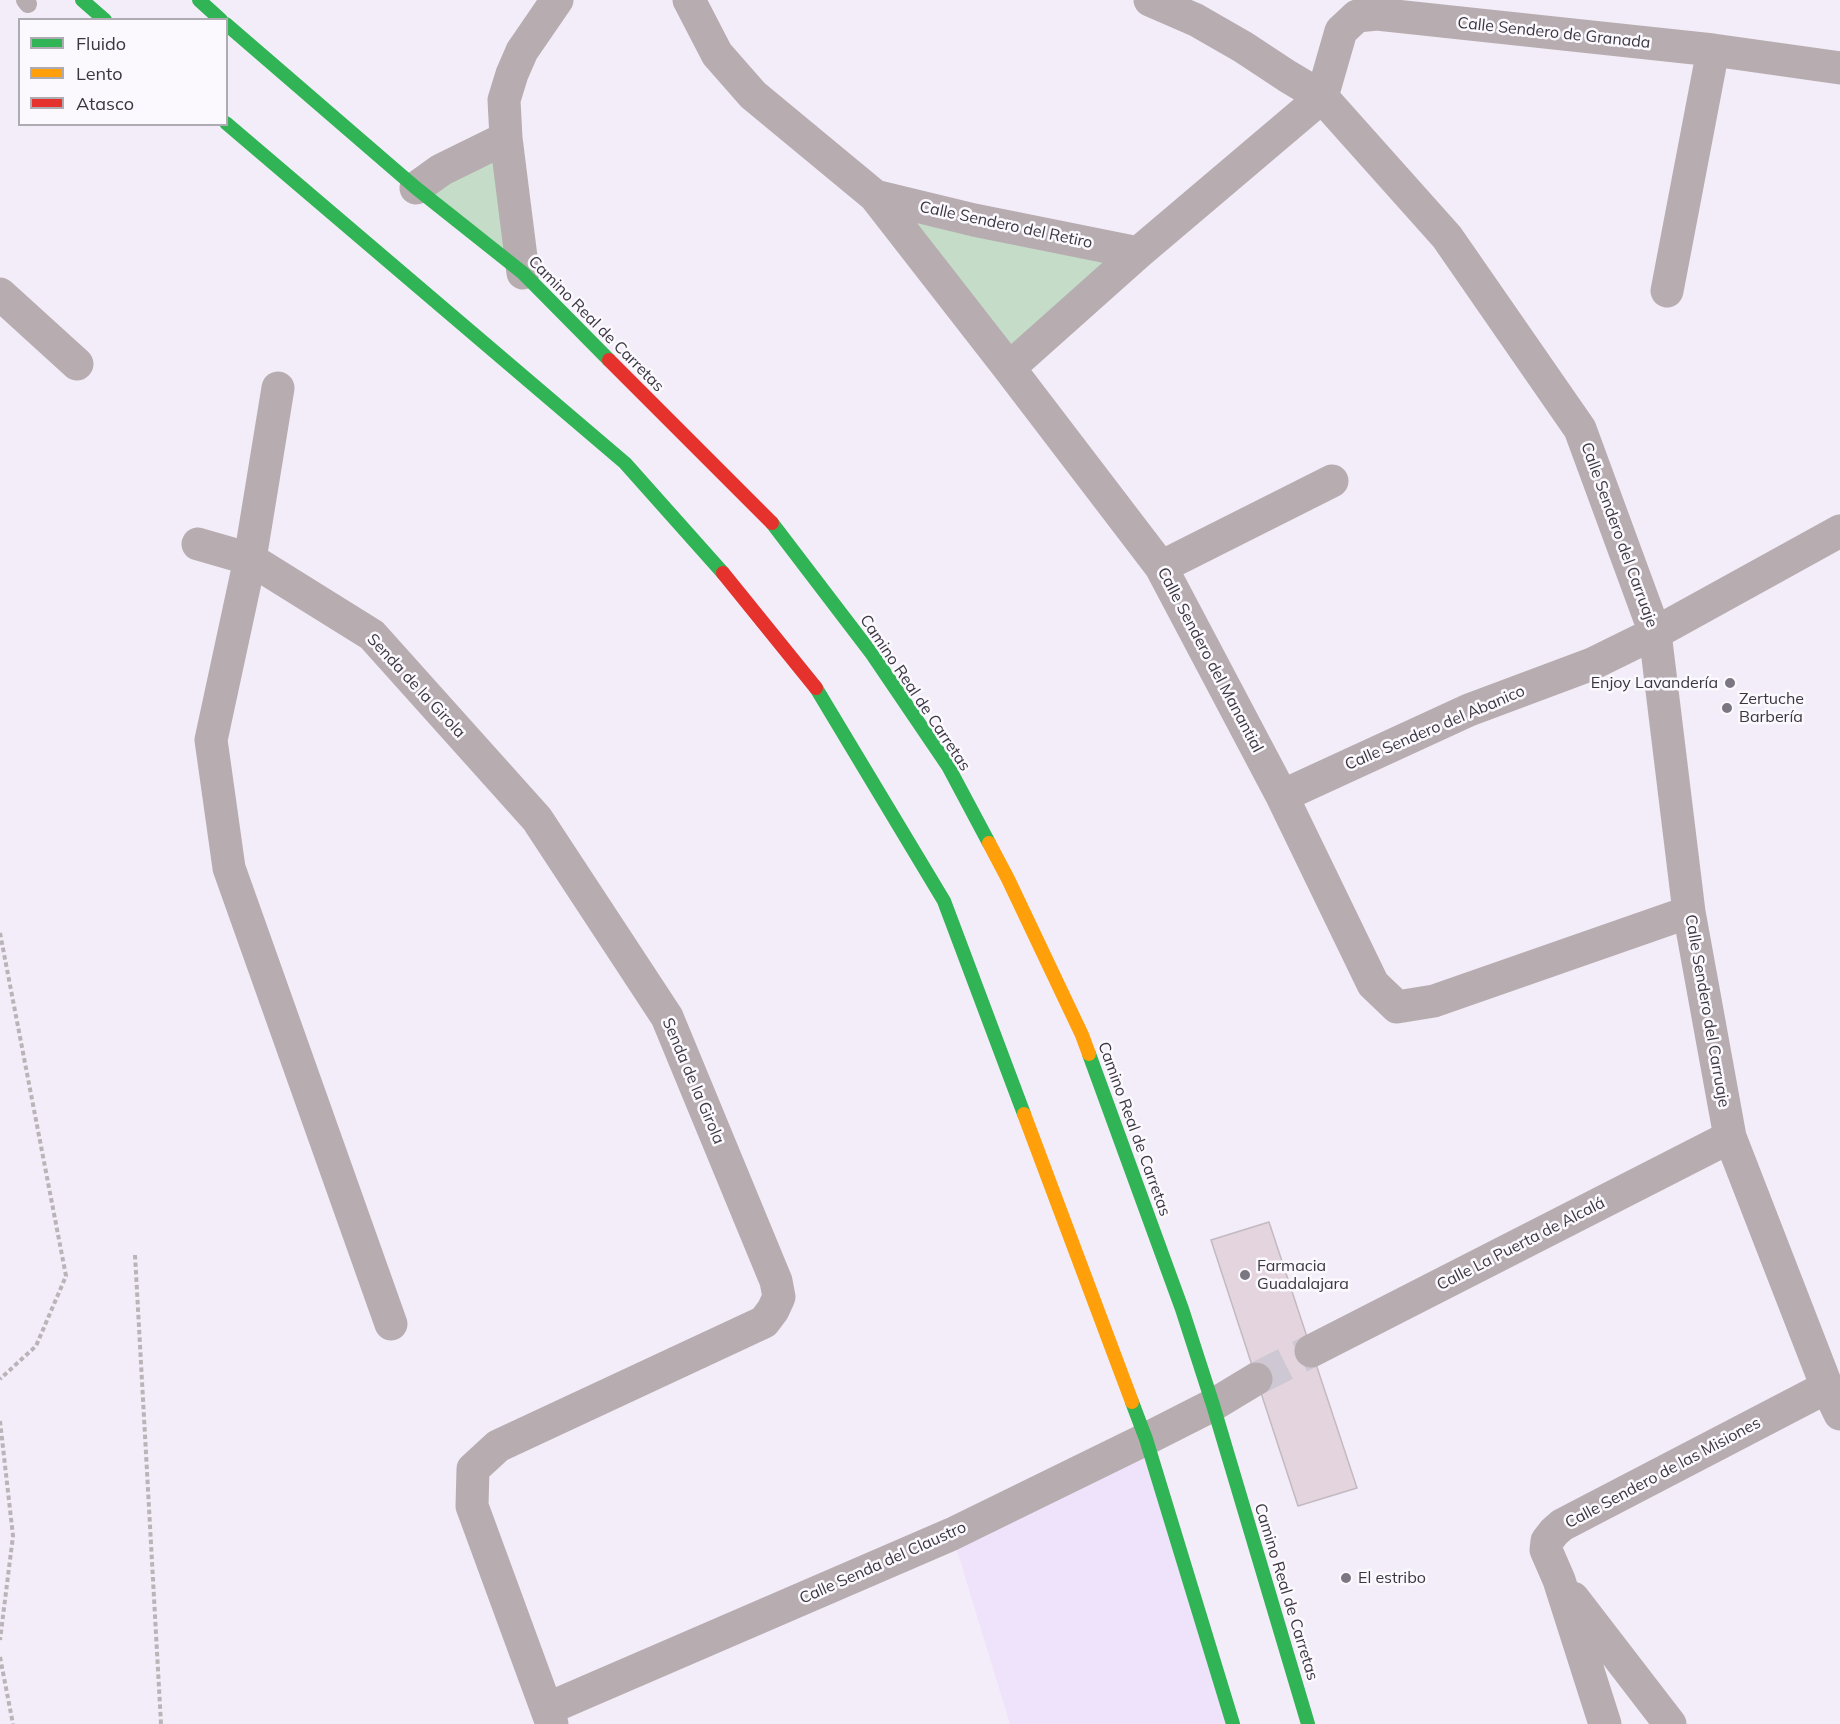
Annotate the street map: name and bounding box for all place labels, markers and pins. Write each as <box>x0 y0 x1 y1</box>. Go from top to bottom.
place label: Enjoy Lavandería <box>1591 673 1718 693</box>
marker: Enjoy Lavandería <box>1723 676 1737 690</box>
place label: Zertuche Barbería <box>1739 689 1804 727</box>
marker: Zertuche Barbería <box>1720 701 1734 715</box>
place label: Farmacia Guadalajara <box>1257 1256 1349 1294</box>
marker: Farmacia Guadalajara <box>1238 1268 1252 1282</box>
place label: El estribo <box>1358 1568 1426 1588</box>
marker: El estribo <box>1339 1571 1353 1585</box>

